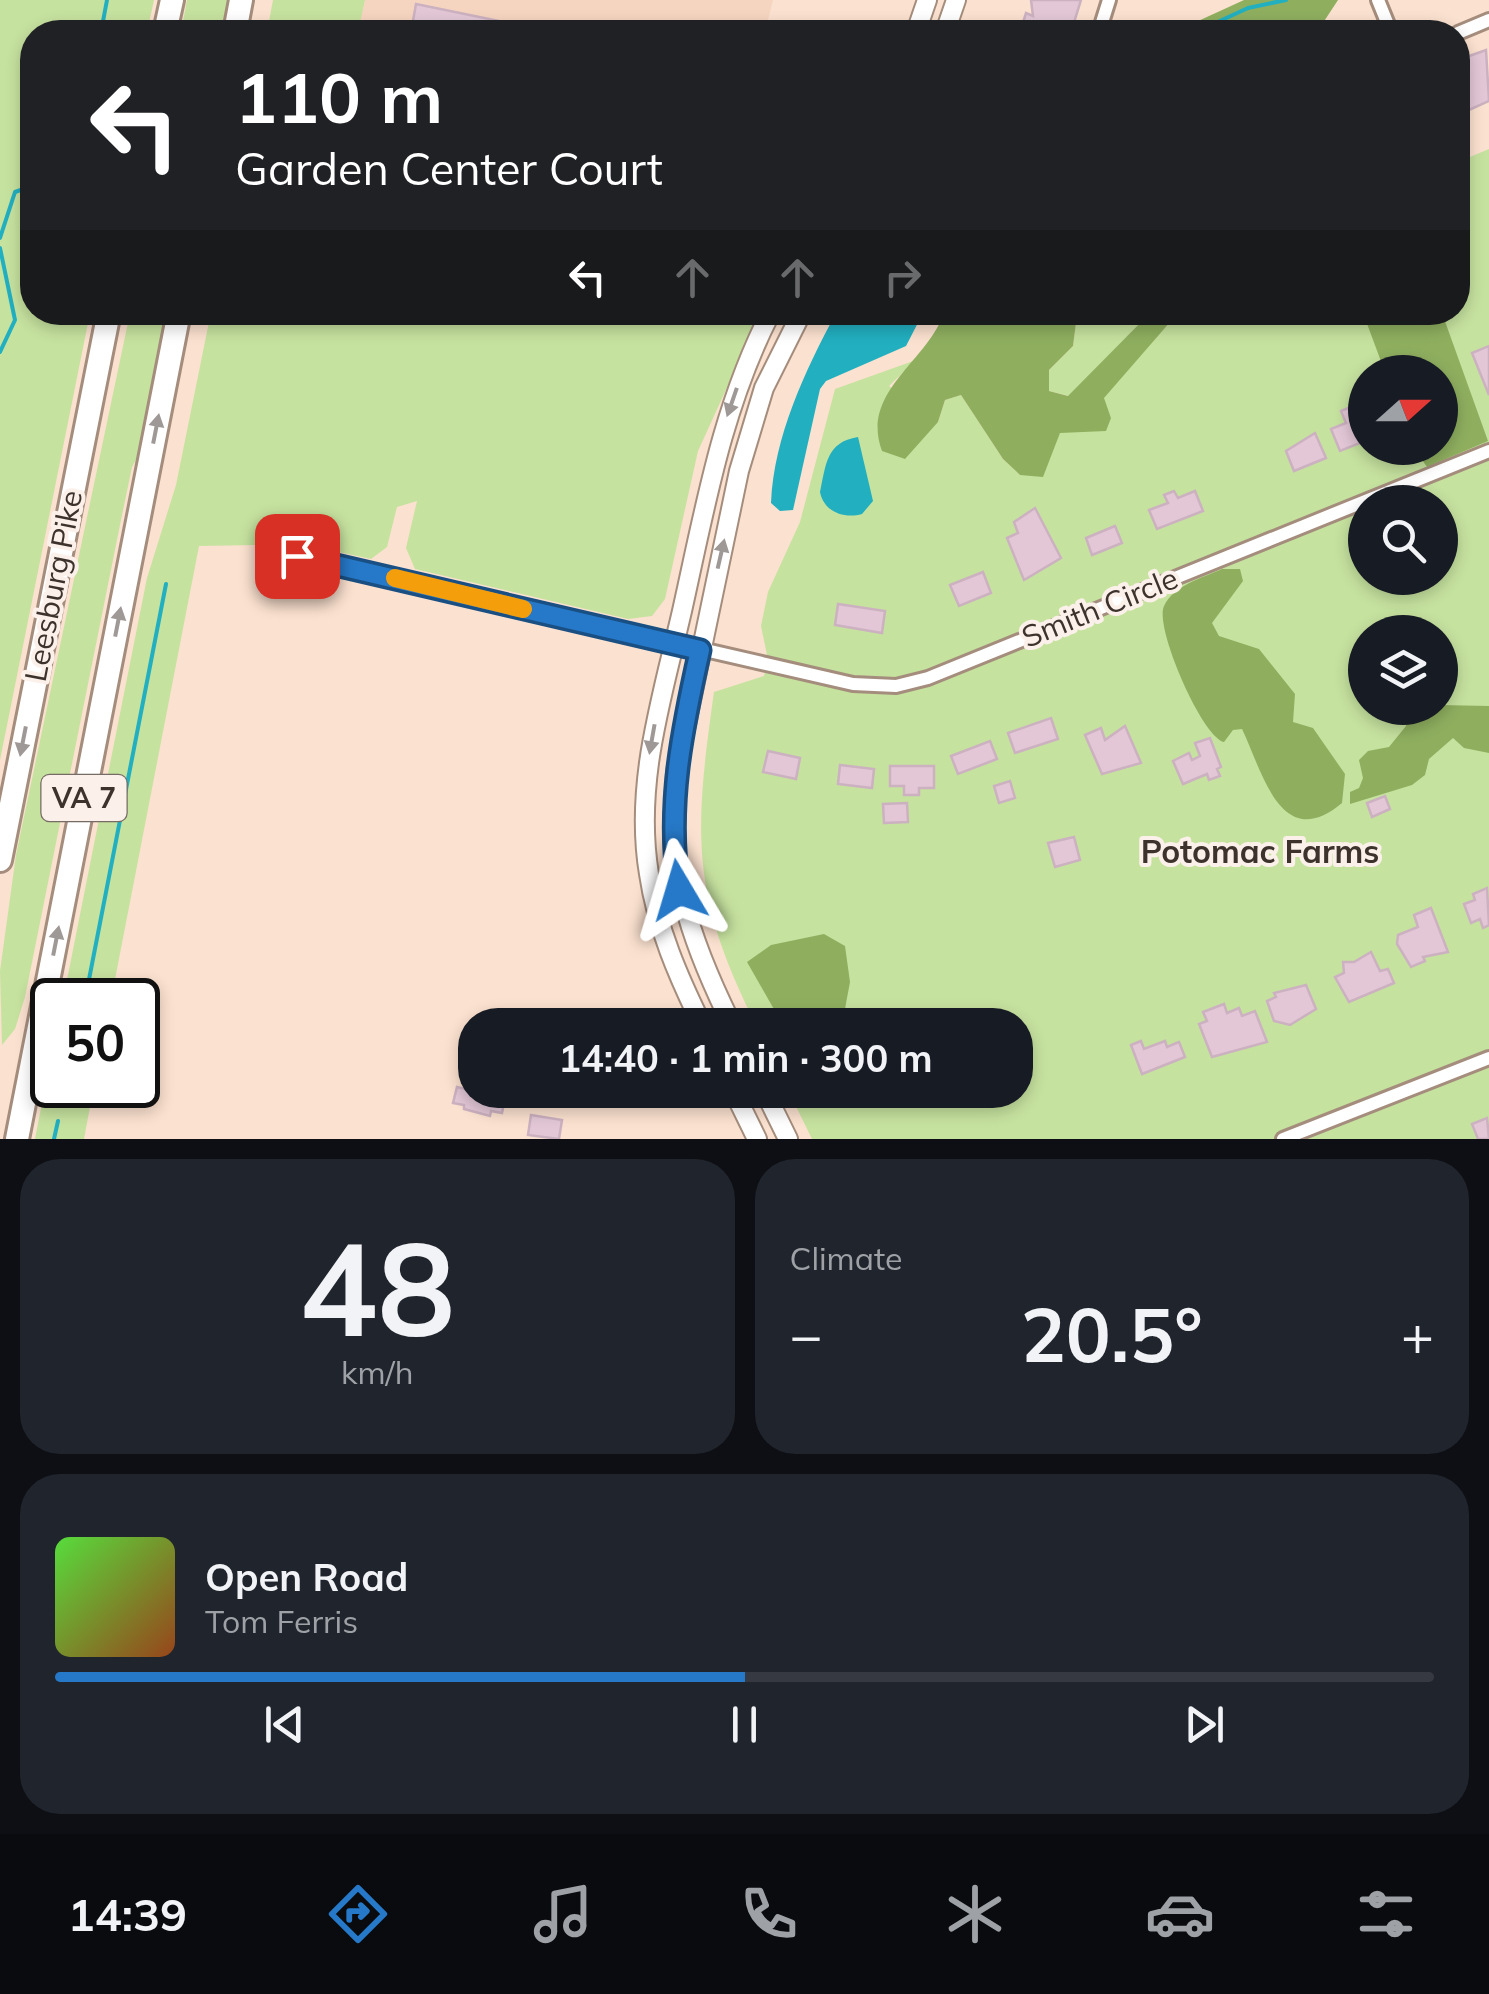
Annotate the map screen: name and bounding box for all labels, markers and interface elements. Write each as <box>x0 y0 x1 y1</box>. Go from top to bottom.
text: 110 m <box>235 53 443 141</box>
icon: left <box>70 60 200 190</box>
text: Garden Center Court <box>235 140 663 196</box>
icon: left <box>560 250 615 305</box>
icon: ahead <box>665 250 720 305</box>
icon: ahead <box>770 250 825 305</box>
icon: right <box>875 250 930 305</box>
north arrow <box>1348 355 1458 465</box>
map controls <box>1348 355 1458 725</box>
one-way arrow <box>724 387 739 417</box>
one-way arrow <box>148 413 164 444</box>
button: search <box>1348 485 1458 595</box>
street label: Leesburg Pike <box>16 487 90 685</box>
pin <box>255 514 340 599</box>
icon: arrive <box>270 529 325 584</box>
one-way arrow <box>714 538 730 569</box>
street label: Smith Circle <box>1016 559 1183 656</box>
one-way arrow <box>111 606 126 637</box>
button: layers <box>1348 615 1458 725</box>
one-way arrow <box>644 724 659 755</box>
one-way arrow <box>15 726 31 757</box>
road number: VA 7 <box>42 775 126 821</box>
district label: Potomac Farms <box>1141 831 1379 871</box>
position arrow <box>627 838 731 942</box>
one-way arrow <box>49 925 65 956</box>
speed limit sign: 50 <box>30 978 160 1108</box>
text: 14:40 · 1 min · 300 m <box>558 1034 933 1082</box>
text: 48 <box>299 1205 455 1369</box>
text: Climate <box>790 1238 902 1278</box>
text: 20.5° <box>1021 1287 1203 1381</box>
text: − <box>790 1300 823 1369</box>
text: + <box>1401 1300 1434 1369</box>
text: km/h <box>341 1352 413 1392</box>
text: Open Road <box>205 1553 408 1601</box>
text: Tom Ferris <box>205 1601 358 1641</box>
icon: previous <box>257 1697 312 1752</box>
icon: pause <box>717 1697 772 1752</box>
icon: next <box>1177 1697 1232 1752</box>
icon: directions <box>323 1879 393 1949</box>
icon: music <box>528 1879 598 1949</box>
icon: phone <box>734 1879 804 1949</box>
icon: climate <box>940 1879 1010 1949</box>
icon: car <box>1145 1879 1215 1949</box>
icon: filters <box>1351 1879 1421 1949</box>
text: 14:39 <box>68 1886 187 1942</box>

